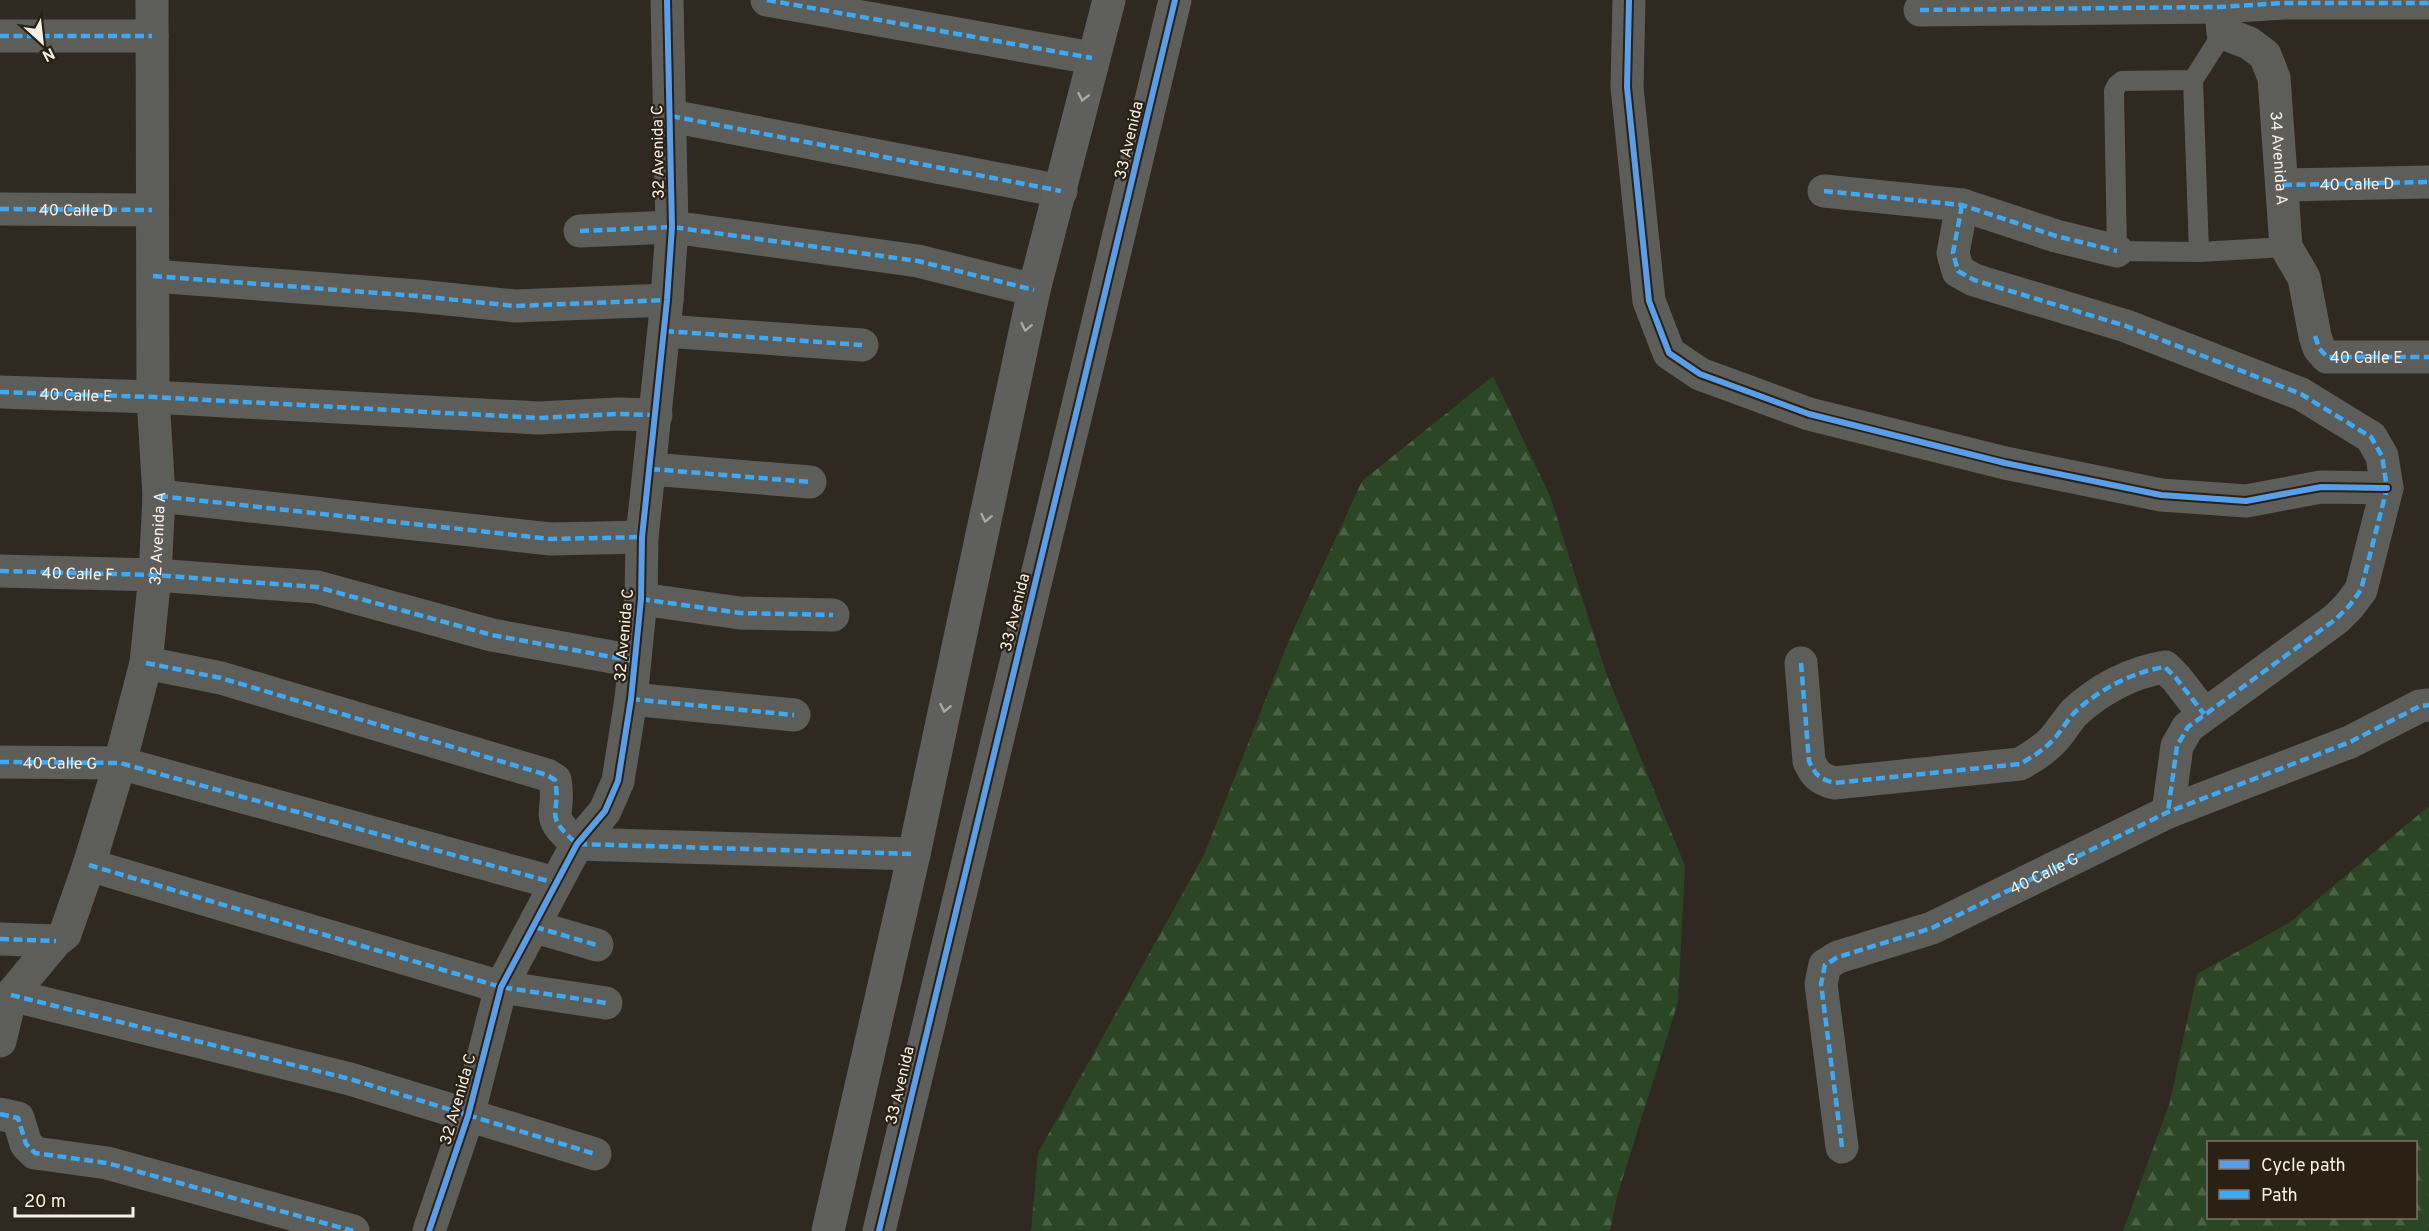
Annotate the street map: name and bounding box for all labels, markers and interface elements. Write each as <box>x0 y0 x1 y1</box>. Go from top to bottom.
north arrow <box>12 12 72 72</box>
text: N <box>38 42 58 65</box>
one-way arrow <box>1078 92 1091 102</box>
street label: 33 Avenida <box>1111 99 1149 182</box>
street label: 32 Avenida C <box>648 105 670 199</box>
street label: 34 Avenida A <box>2264 111 2291 206</box>
street label: 40 Calle D <box>2320 175 2394 196</box>
street label: 40 Calle D <box>39 201 113 222</box>
one-way arrow <box>1020 322 1033 332</box>
street label: 40 Calle E <box>2330 349 2403 369</box>
street label: 40 Calle E <box>39 385 113 408</box>
street label: 32 Avenida A <box>146 491 171 586</box>
one-way arrow <box>980 512 993 522</box>
street label: 40 Calle F <box>41 564 114 586</box>
street label: 33 Avenida <box>997 571 1035 654</box>
street label: 32 Avenida C <box>611 588 639 683</box>
one-way arrow <box>939 703 952 713</box>
street label: 40 Calle G <box>23 754 97 775</box>
street label: 40 Calle G <box>2007 849 2083 900</box>
street label: 33 Avenida <box>882 1044 920 1127</box>
street label: 32 Avenida C <box>436 1052 481 1147</box>
legend <box>2207 1141 2417 1219</box>
text: Cycle path <box>2261 1155 2346 1178</box>
scale bar <box>15 1180 134 1218</box>
text: Path <box>2261 1185 2298 1208</box>
text: 20 m <box>24 1191 66 1214</box>

